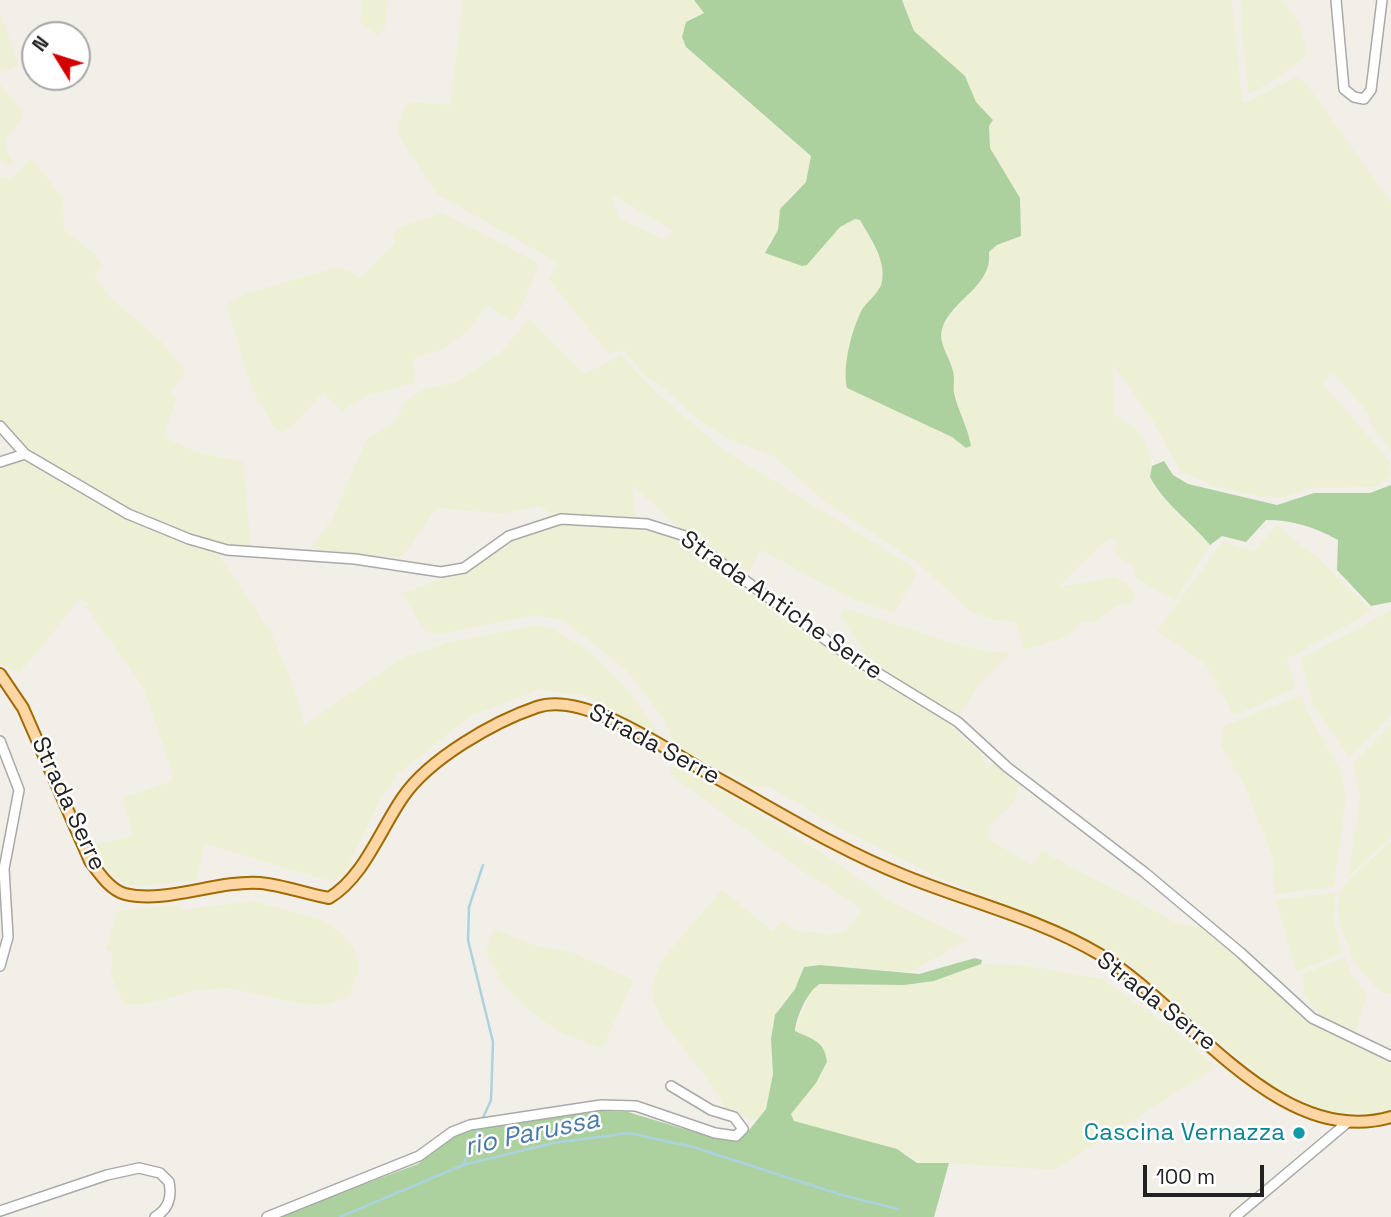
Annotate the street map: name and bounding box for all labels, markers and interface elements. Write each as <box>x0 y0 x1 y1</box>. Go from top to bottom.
north arrow <box>21 21 91 91</box>
text: N <box>27 31 54 57</box>
street label: Strada Antiche Serre <box>674 525 888 687</box>
street label: Strada Serre <box>584 698 724 792</box>
street label: Strada Serre <box>25 733 111 875</box>
street label: Strada Serre <box>1090 946 1222 1058</box>
water label: rio Parussa <box>462 1104 602 1164</box>
place label: Cascina Vernazza <box>1084 1119 1285 1147</box>
marker: Cascina Vernazza <box>1291 1125 1307 1141</box>
scale bar <box>1146 1150 1267 1194</box>
text: 100 m <box>1156 1163 1215 1190</box>

